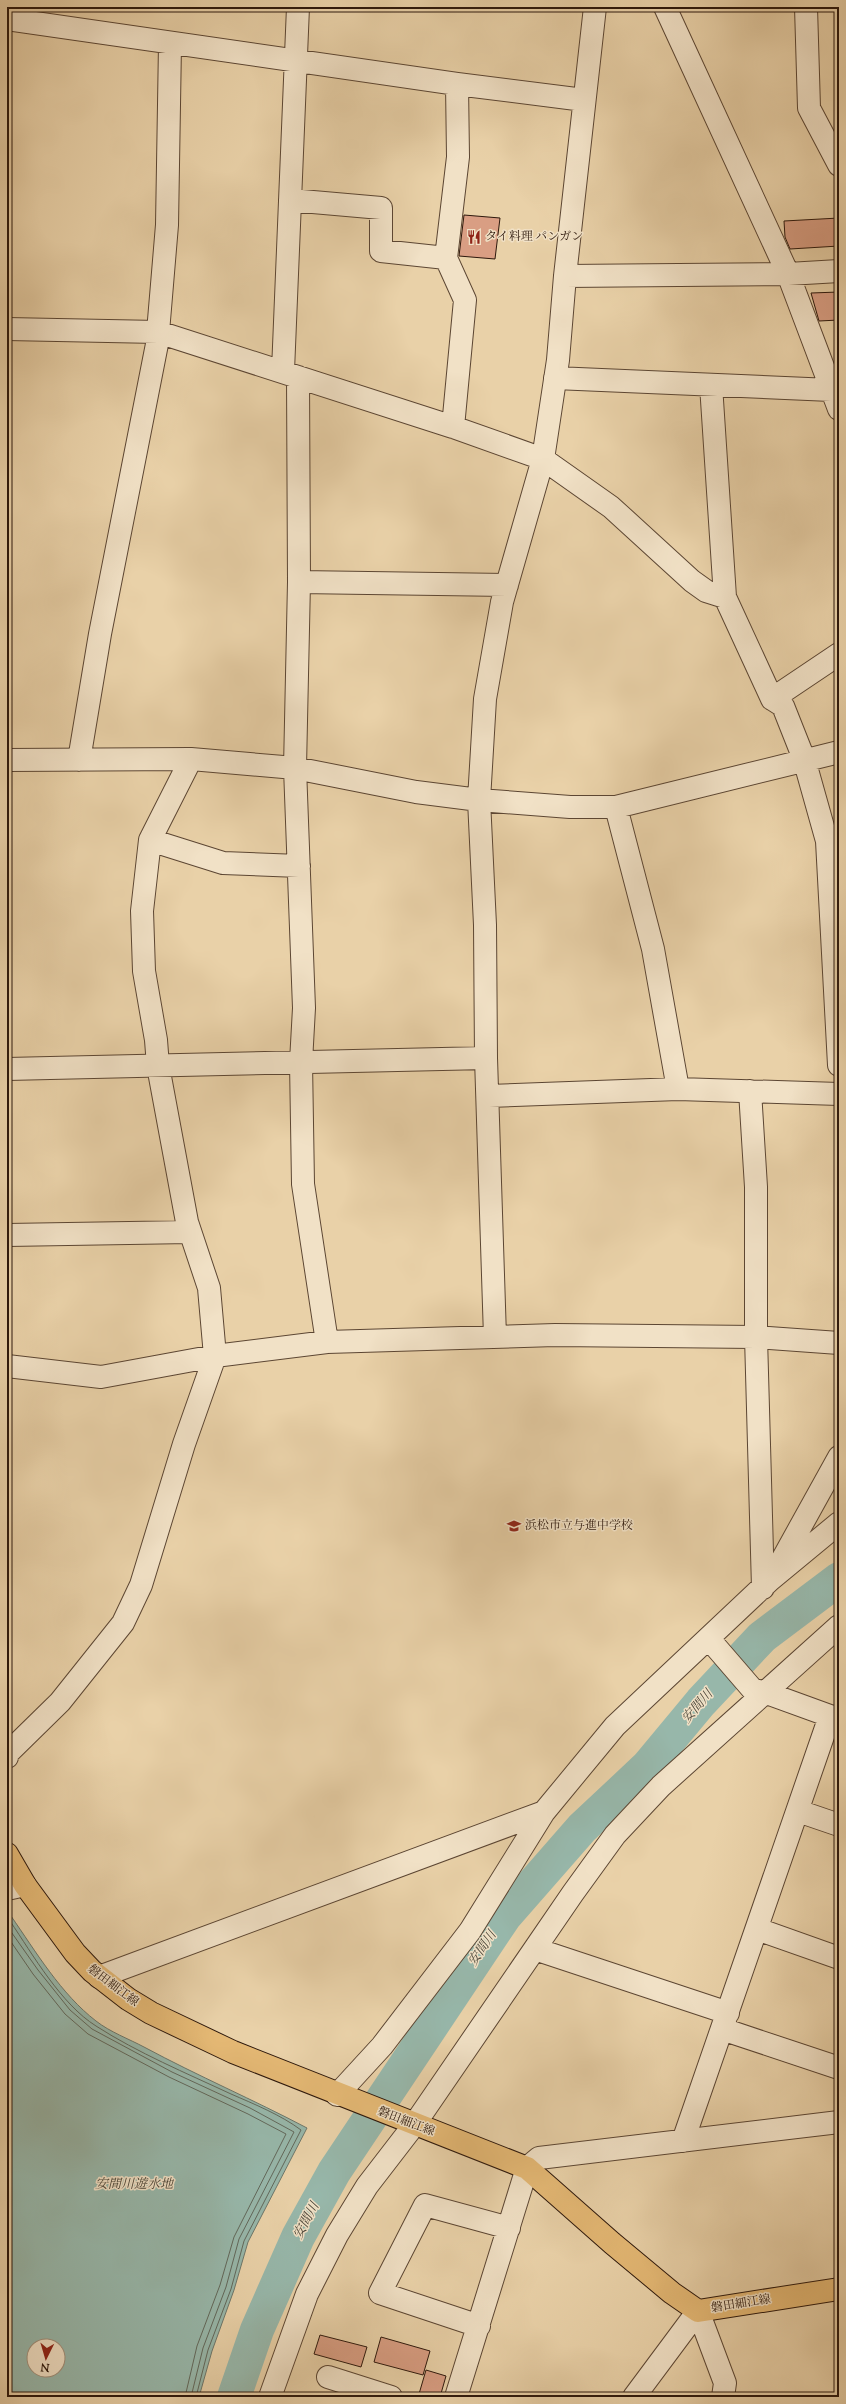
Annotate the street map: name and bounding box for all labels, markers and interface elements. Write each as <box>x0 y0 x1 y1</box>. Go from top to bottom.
place label: タイ料理 パンガン <box>485 228 583 246</box>
restaurant icon: タイ料理 パンガン <box>466 229 482 245</box>
place label: 浜松市立与進中学校 <box>525 1517 633 1535</box>
school or university icon: 浜松市立与進中学校 <box>506 1518 522 1534</box>
water label: 安間川 <box>678 1685 719 1728</box>
water label: 安間川 <box>465 1926 502 1970</box>
street label: 磐田細江線 <box>84 1961 142 2011</box>
street label: 磐田細江線 <box>375 2103 437 2141</box>
water label: 安間川遊水地 <box>95 2176 175 2194</box>
water label: 安間川 <box>290 2198 325 2242</box>
street label: 磐田細江線 <box>710 2290 772 2318</box>
north arrow <box>26 2338 66 2378</box>
text: N <box>40 2359 51 2375</box>

